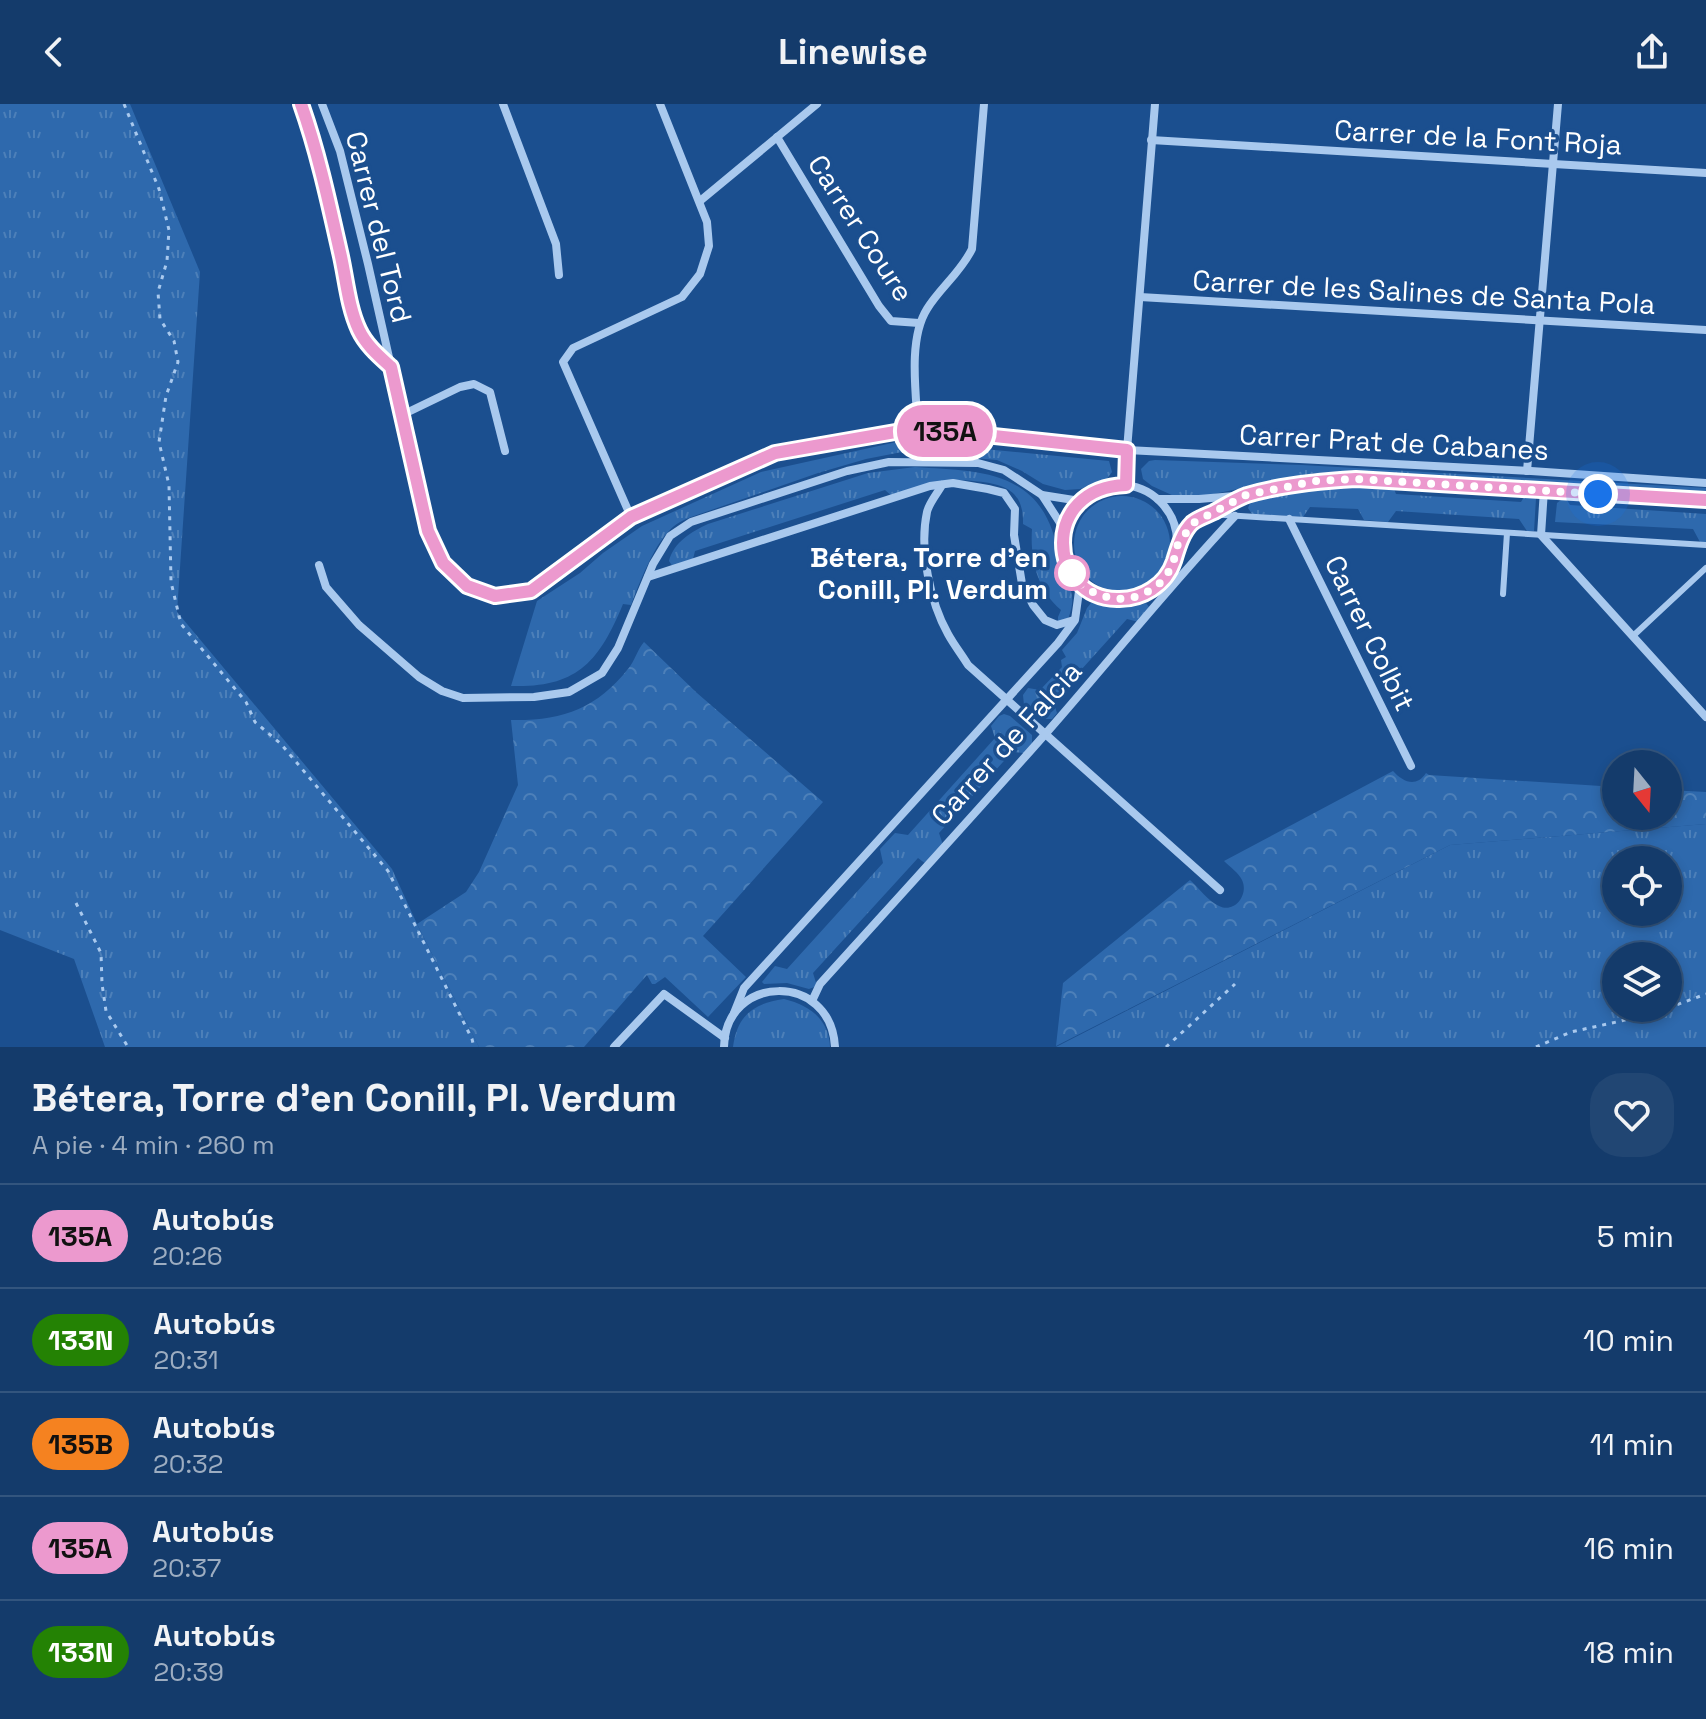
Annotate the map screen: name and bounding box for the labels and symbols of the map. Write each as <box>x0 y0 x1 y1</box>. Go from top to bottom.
street label: Carrer de la Font Roja <box>1333 111 1623 163</box>
street label: Carrer del Tord <box>338 128 420 326</box>
street label: Carrer Coure <box>800 148 922 308</box>
street label: Carrer de les Salines de Santa Pola <box>1192 262 1656 322</box>
line badge: 135A <box>889 405 1001 457</box>
street label: Carrer Prat de Cabanes <box>1238 416 1550 468</box>
your location <box>1578 474 1618 514</box>
place label: Bétera, Torre d'en Conill, Pl. Verdum <box>810 539 1048 607</box>
street label: Carrer Colbit <box>1317 549 1423 717</box>
marker: Bétera, Torre d'en Conill, Pl. Verdum <box>1055 556 1089 590</box>
street label: Carrer de Falcia <box>923 654 1089 832</box>
north arrow <box>1602 750 1682 830</box>

